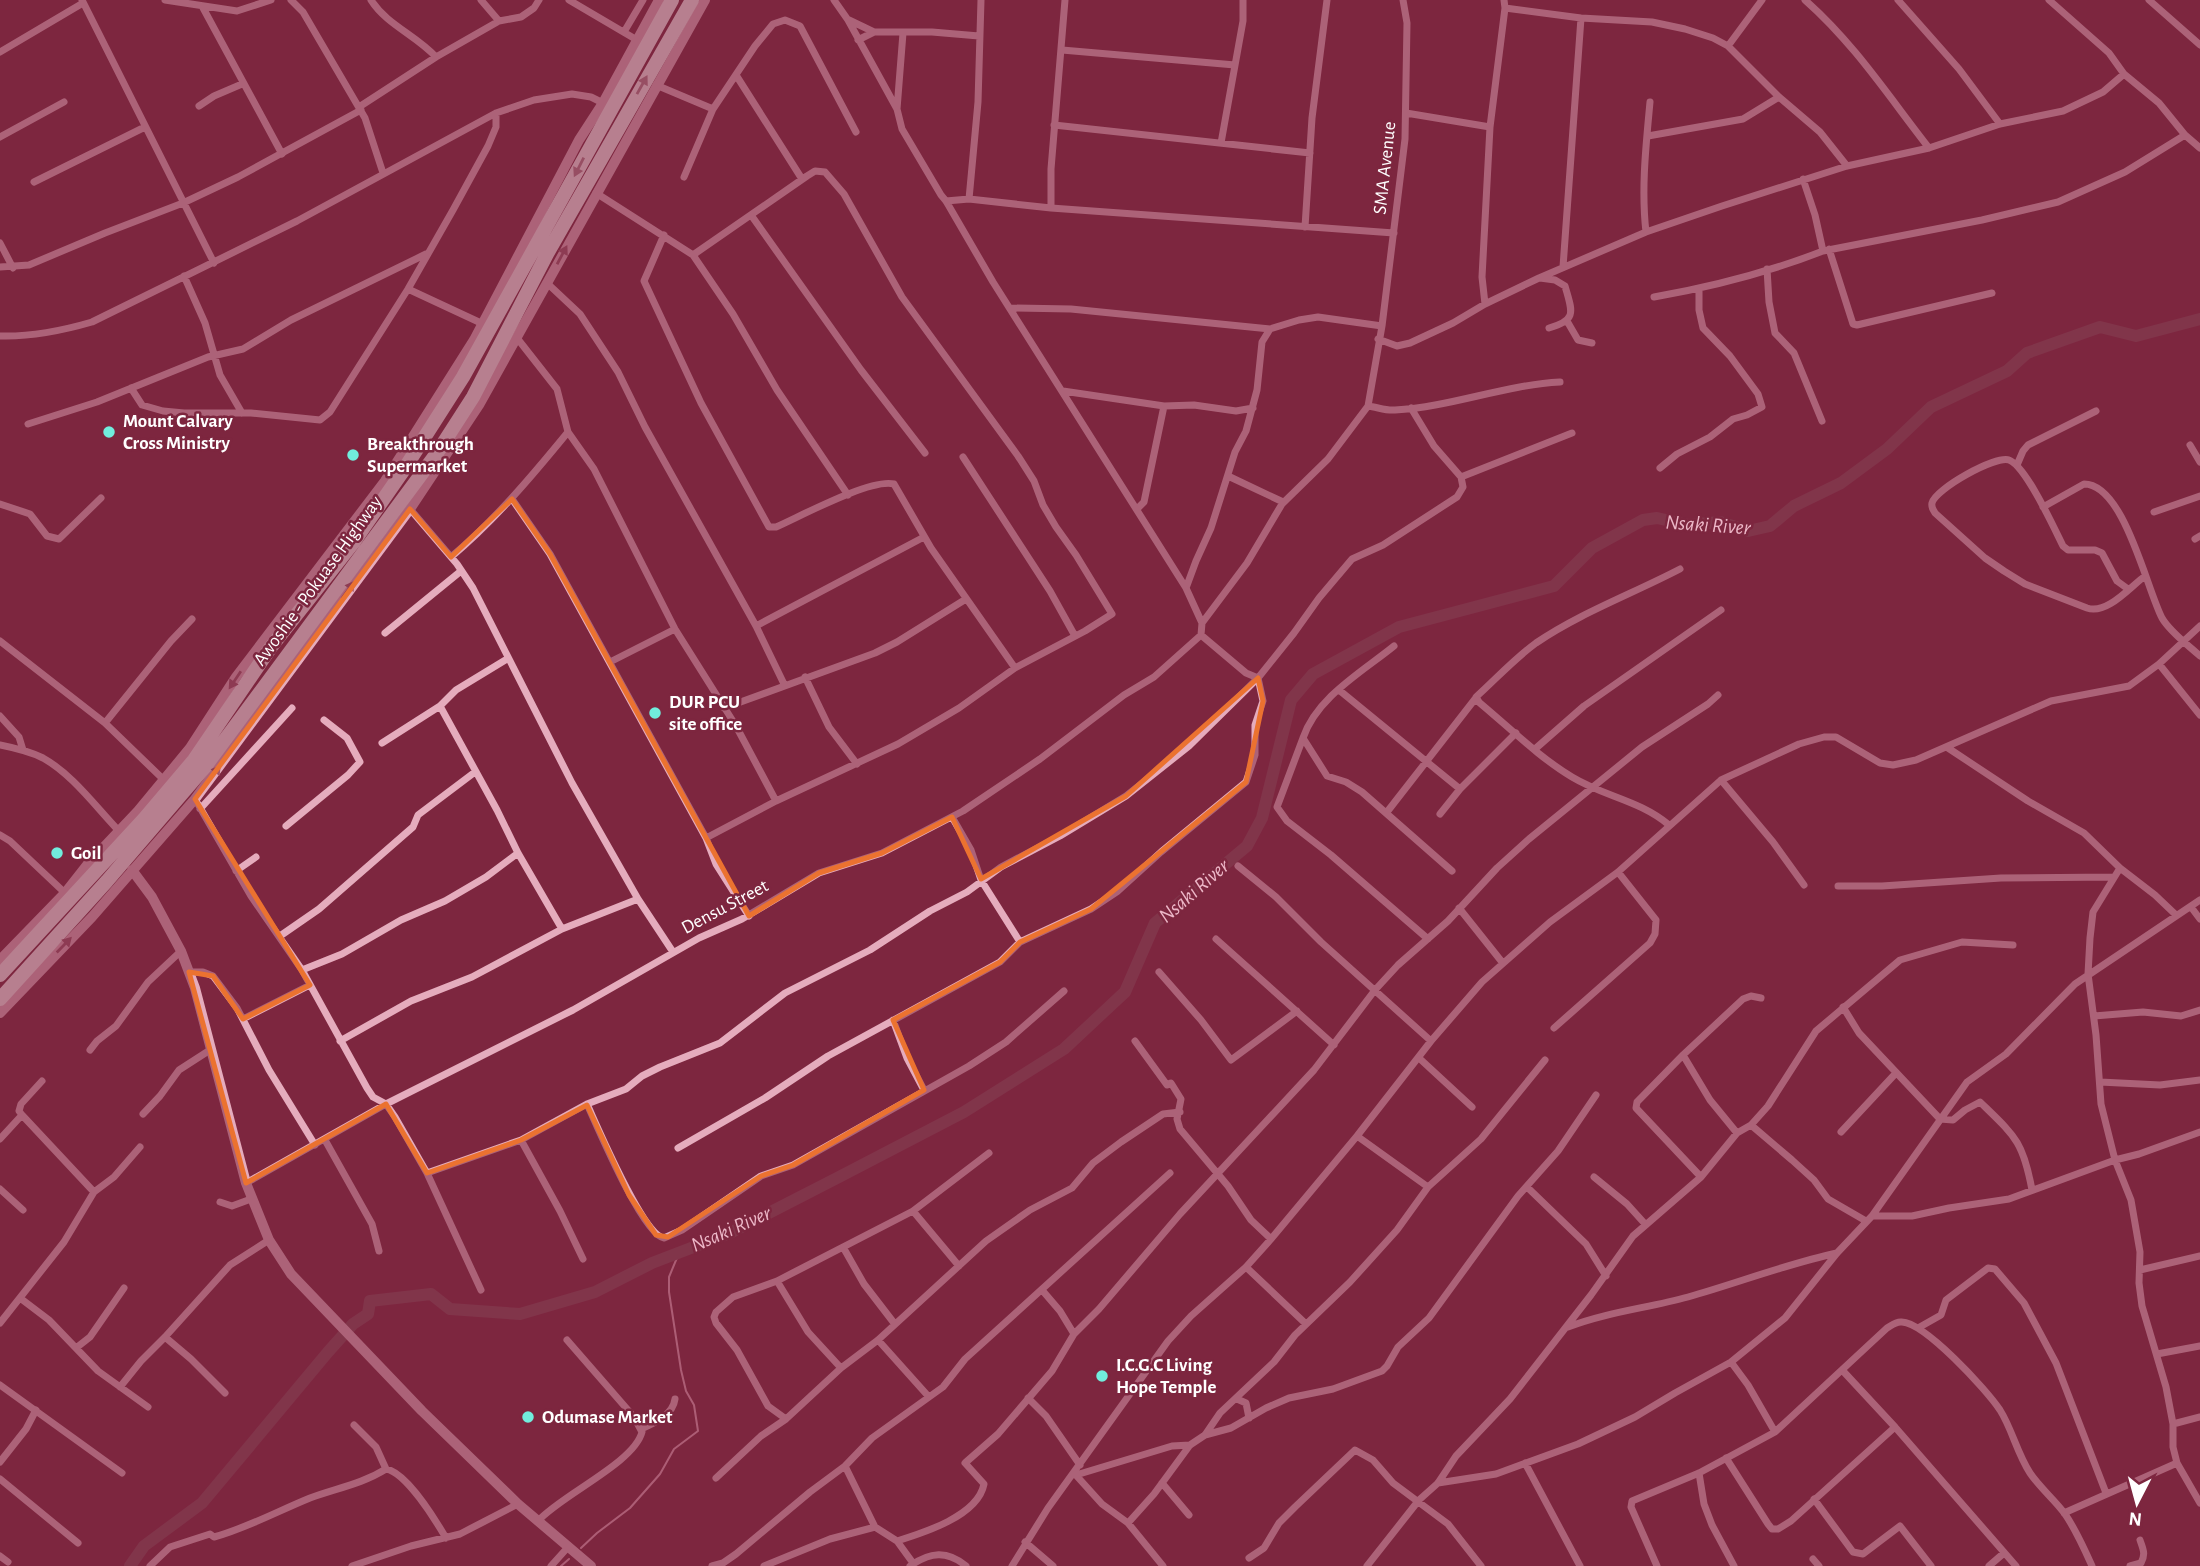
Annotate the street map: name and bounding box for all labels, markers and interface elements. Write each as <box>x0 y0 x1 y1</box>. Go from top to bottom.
one-way arrow <box>636 75 648 95</box>
street label: SMA Avenue <box>1371 121 1399 215</box>
one-way arrow <box>574 157 586 177</box>
one-way arrow <box>556 245 568 265</box>
place label: Mount Calvary Cross Ministry <box>123 412 233 453</box>
marker: Mount Calvary Cross Ministry <box>101 424 117 440</box>
place label: Breakthrough Supermarket <box>367 435 474 476</box>
marker: Breakthrough Supermarket <box>345 447 361 463</box>
street label: Awoshie - Pokuase Highway <box>250 493 386 669</box>
water label: Nsaki River <box>1665 512 1752 539</box>
one-way arrow <box>340 581 354 599</box>
one-way arrow <box>229 670 242 689</box>
place label: DUR PCU site office <box>669 693 742 734</box>
marker: DUR PCU site office <box>647 705 663 721</box>
one-way arrow <box>206 766 221 784</box>
place label: Goil <box>71 844 101 863</box>
marker: Goil <box>49 845 65 861</box>
water label: Nsaki River <box>1155 854 1234 927</box>
street label: Densu Street <box>678 876 772 938</box>
one-way arrow <box>55 937 72 954</box>
water label: Nsaki River <box>688 1202 775 1256</box>
place label: I.C.G.C Living Hope Temple <box>1116 1356 1216 1397</box>
marker: I.C.G.C Living Hope Temple <box>1094 1368 1110 1384</box>
place label: Odumase Market <box>542 1408 673 1427</box>
marker: Odumase Market <box>520 1409 536 1425</box>
north arrow <box>2102 1468 2172 1538</box>
text: N <box>2128 1508 2143 1529</box>

